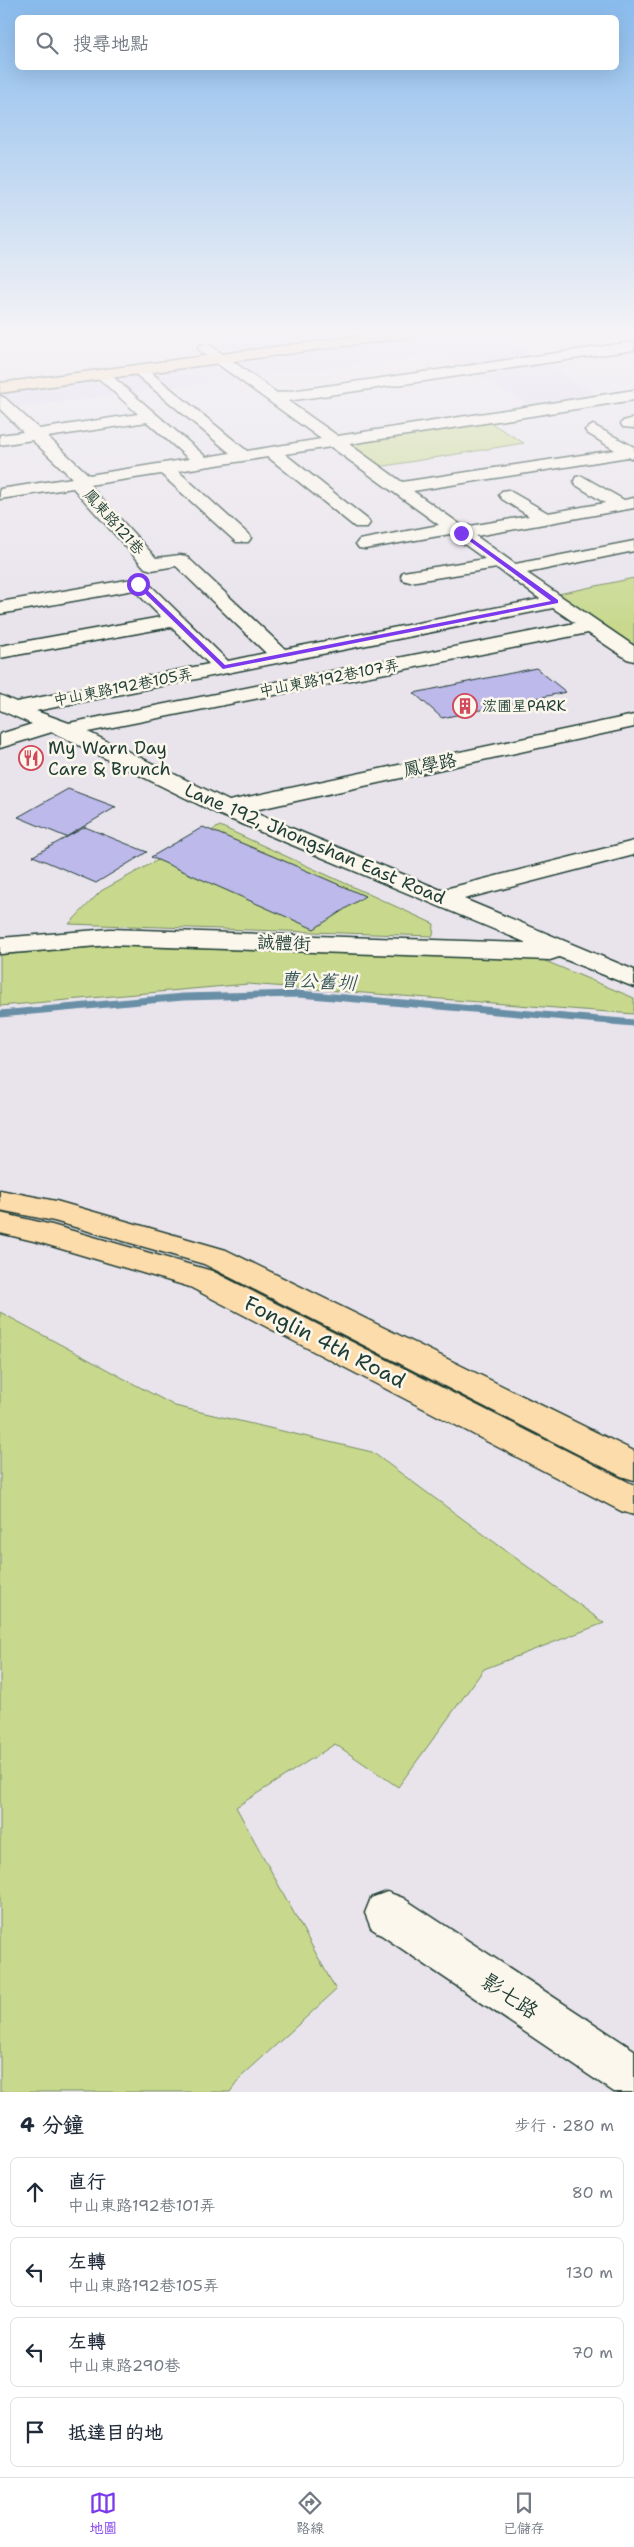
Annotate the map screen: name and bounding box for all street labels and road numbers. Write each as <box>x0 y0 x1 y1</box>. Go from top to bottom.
street label: 鳳東路121巷 <box>79 485 149 559</box>
street label: 中山東路192巷107弄 <box>257 655 401 701</box>
street label: 中山東路192巷105弄 <box>52 664 194 710</box>
street label: 鳳學路 <box>401 748 459 782</box>
street label: Lane 192, Jhongshan East Road <box>181 778 449 910</box>
street label: 誠體街 <box>257 930 311 956</box>
street label: Fonglin 4th Road <box>240 1289 410 1395</box>
street label: 影七路 <box>476 1967 544 2025</box>

